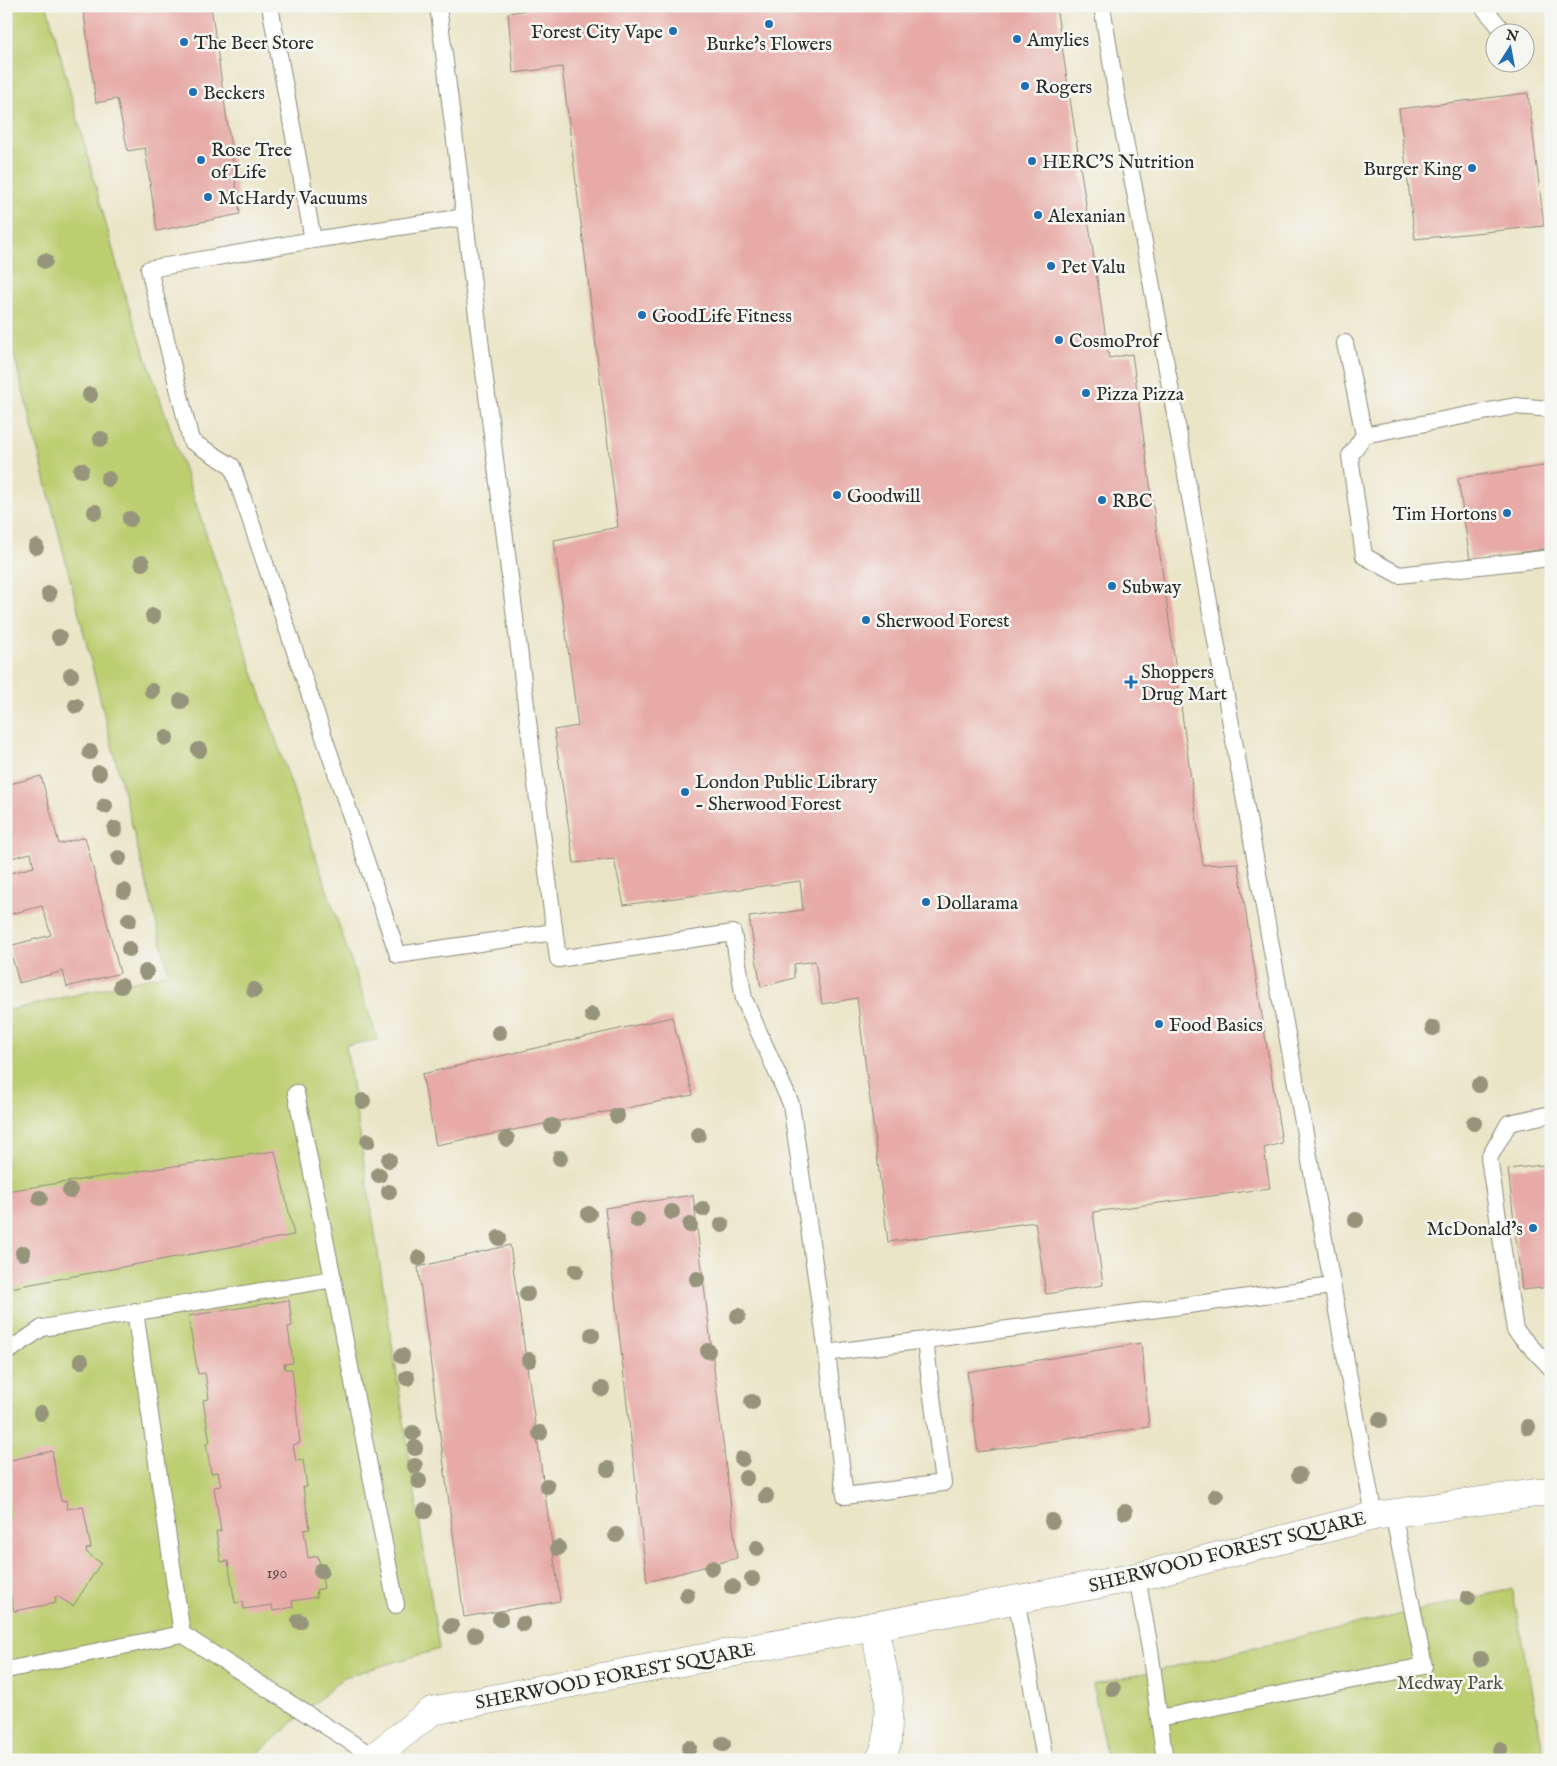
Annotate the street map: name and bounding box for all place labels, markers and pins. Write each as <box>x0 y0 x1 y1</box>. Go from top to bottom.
marker: Burke's Flowers <box>763 18 775 30</box>
place label: Forest City Vape <box>531 21 663 45</box>
marker: Forest City Vape <box>667 25 679 37</box>
place label: Amylies <box>1026 29 1089 53</box>
place label: The Beer Store <box>194 32 314 56</box>
place label: Burke's Flowers <box>706 33 832 57</box>
marker: Amylies <box>1011 33 1023 45</box>
marker: The Beer Store <box>178 36 190 48</box>
place label: Rogers <box>1035 76 1092 100</box>
marker: Rogers <box>1019 80 1031 92</box>
place label: Beckers <box>203 82 265 106</box>
marker: Beckers <box>187 86 199 98</box>
place label: Rose Tree of Life <box>211 139 292 185</box>
place label: HERC'S Nutrition <box>1042 151 1194 175</box>
marker: Rose Tree of Life <box>195 154 207 166</box>
marker: HERC'S Nutrition <box>1026 155 1038 167</box>
place label: Burger King <box>1363 158 1463 182</box>
marker: Burger King <box>1466 162 1478 174</box>
place label: McHardy Vacuums <box>218 187 368 211</box>
marker: McHardy Vacuums <box>202 191 214 203</box>
place label: Alexanian <box>1047 205 1126 229</box>
marker: Alexanian <box>1032 209 1044 221</box>
place label: Pet Valu <box>1061 256 1126 280</box>
marker: Pet Valu <box>1045 260 1057 272</box>
place label: GoodLife Fitness <box>652 305 792 329</box>
marker: GoodLife Fitness <box>636 309 648 321</box>
place label: CosmoProf <box>1069 330 1162 354</box>
marker: CosmoProf <box>1053 334 1065 346</box>
place label: Pizza Pizza <box>1096 383 1185 407</box>
marker: Pizza Pizza <box>1080 387 1092 399</box>
place label: Goodwill <box>847 485 921 509</box>
marker: Goodwill <box>831 489 843 501</box>
place label: RBC <box>1112 490 1153 514</box>
marker: RBC <box>1096 494 1108 506</box>
place label: Tim Hortons <box>1393 503 1497 527</box>
marker: Tim Hortons <box>1501 507 1513 519</box>
place label: Subway <box>1122 576 1182 600</box>
marker: Subway <box>1106 580 1118 592</box>
place label: Sherwood Forest <box>876 610 1010 634</box>
marker: Sherwood Forest <box>860 614 872 626</box>
place label: Shoppers Drug Mart <box>1141 661 1228 707</box>
marker: Shoppers Drug Mart <box>1125 676 1137 688</box>
place label: London Public Library - Sherwood Forest <box>695 771 878 817</box>
marker: London Public Library - Sherwood Forest <box>679 786 691 798</box>
place label: Dollarama <box>936 892 1019 916</box>
marker: Dollarama <box>920 896 932 908</box>
place label: Food Basics <box>1169 1014 1263 1038</box>
marker: Food Basics <box>1153 1018 1165 1030</box>
place label: McDonald's <box>1426 1218 1523 1242</box>
marker: McDonald's <box>1527 1222 1539 1234</box>

